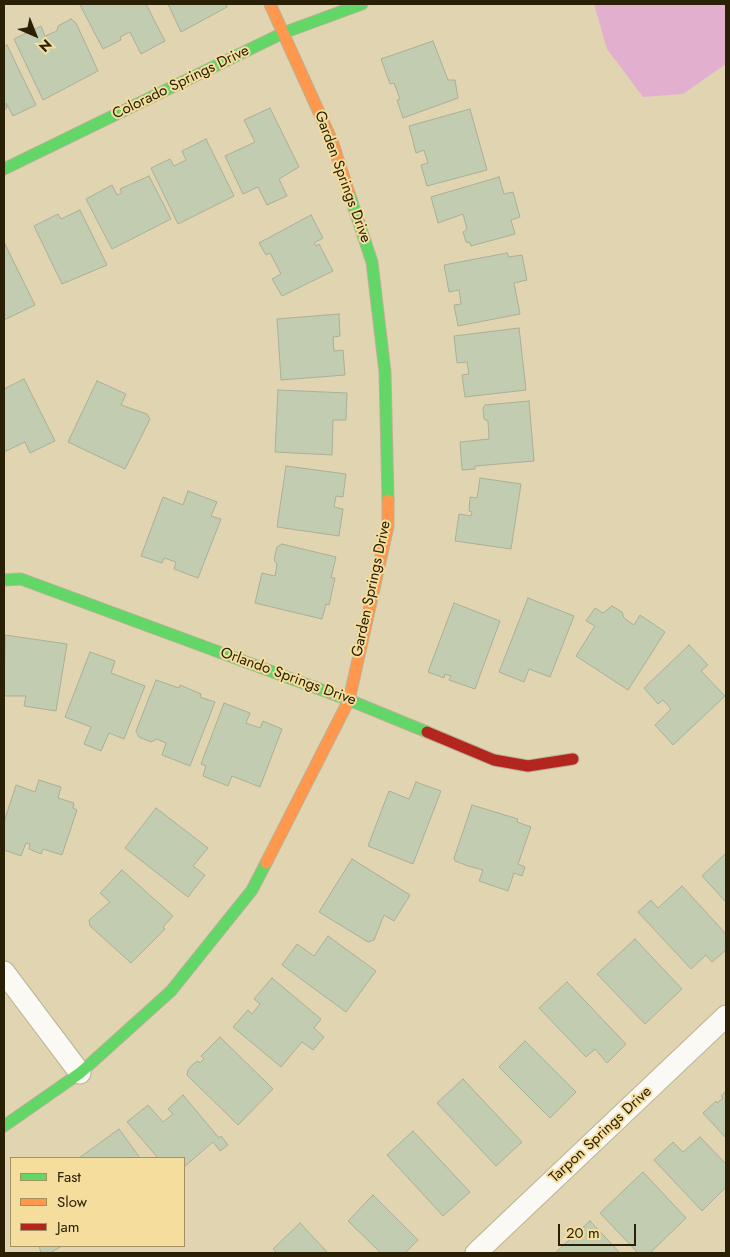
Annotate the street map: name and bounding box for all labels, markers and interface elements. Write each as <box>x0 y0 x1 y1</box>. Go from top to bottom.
north arrow <box>10 10 60 60</box>
text: N <box>34 35 56 57</box>
street label: Colorado Springs Drive <box>110 42 252 124</box>
street label: Garden Springs Drive <box>310 109 374 245</box>
street label: Garden Springs Drive <box>349 519 395 659</box>
street label: Orlando Springs Drive <box>218 644 358 710</box>
street label: Tarpon Springs Drive <box>546 1083 656 1187</box>
legend <box>10 1157 185 1247</box>
text: Fast <box>57 1166 81 1188</box>
text: Slow <box>57 1191 87 1213</box>
scale bar <box>560 1214 638 1246</box>
text: Jam <box>57 1216 80 1238</box>
text: 20 m <box>566 1222 600 1244</box>

